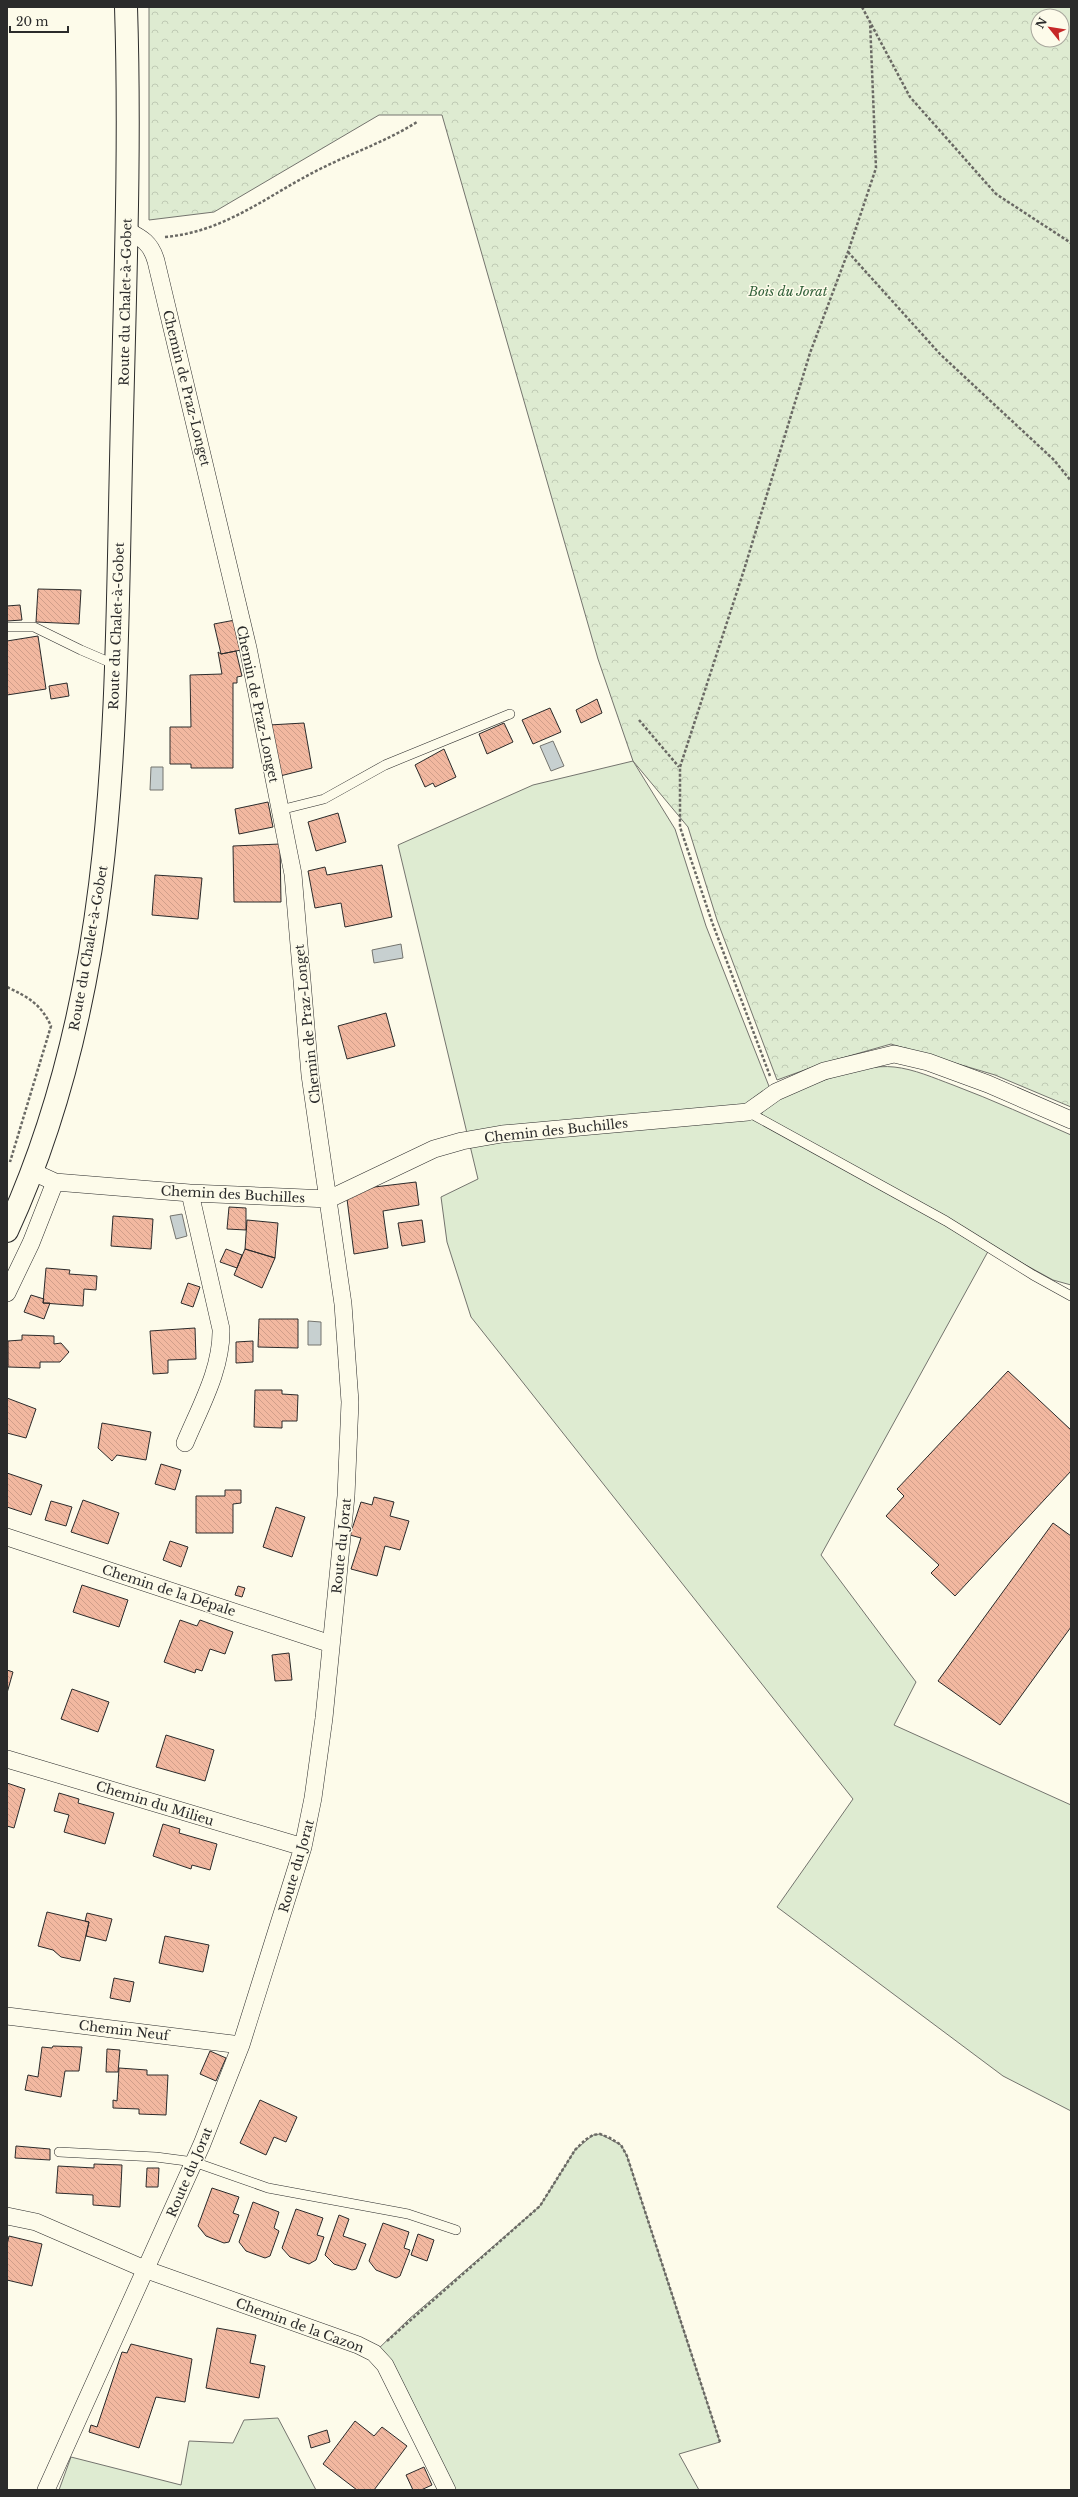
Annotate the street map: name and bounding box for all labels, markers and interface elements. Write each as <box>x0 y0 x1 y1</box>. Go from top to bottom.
scale bar <box>10 8 68 34</box>
north arrow <box>1030 8 1070 48</box>
text: 20 m <box>16 14 48 29</box>
text: N <box>1033 14 1050 31</box>
street label: Route du Chalet-à-Gobet <box>116 218 135 386</box>
park label: Bois du Jorat <box>748 283 828 300</box>
street label: Chemin de Praz-Longet <box>159 308 214 468</box>
street label: Route du Chalet-à-Gobet <box>105 542 128 710</box>
street label: Chemin de Praz-Longet <box>233 624 283 784</box>
street label: Route du Chalet-à-Gobet <box>66 864 111 1032</box>
street label: Chemin de Praz-Longet <box>291 943 324 1105</box>
street label: Chemin des Buchilles <box>483 1114 629 1147</box>
street label: Chemin des Buchilles <box>160 1182 306 1207</box>
street label: Route du Jorat <box>328 1497 355 1595</box>
street label: Chemin de la Dépale <box>100 1561 238 1620</box>
street label: Chemin du Milieu <box>94 1777 216 1830</box>
street label: Route du Jorat <box>275 1817 318 1915</box>
street label: Chemin Neuf <box>78 2017 172 2045</box>
street label: Route du Jorat <box>163 2125 216 2220</box>
street label: Chemin de la Cazon <box>233 2294 366 2357</box>

